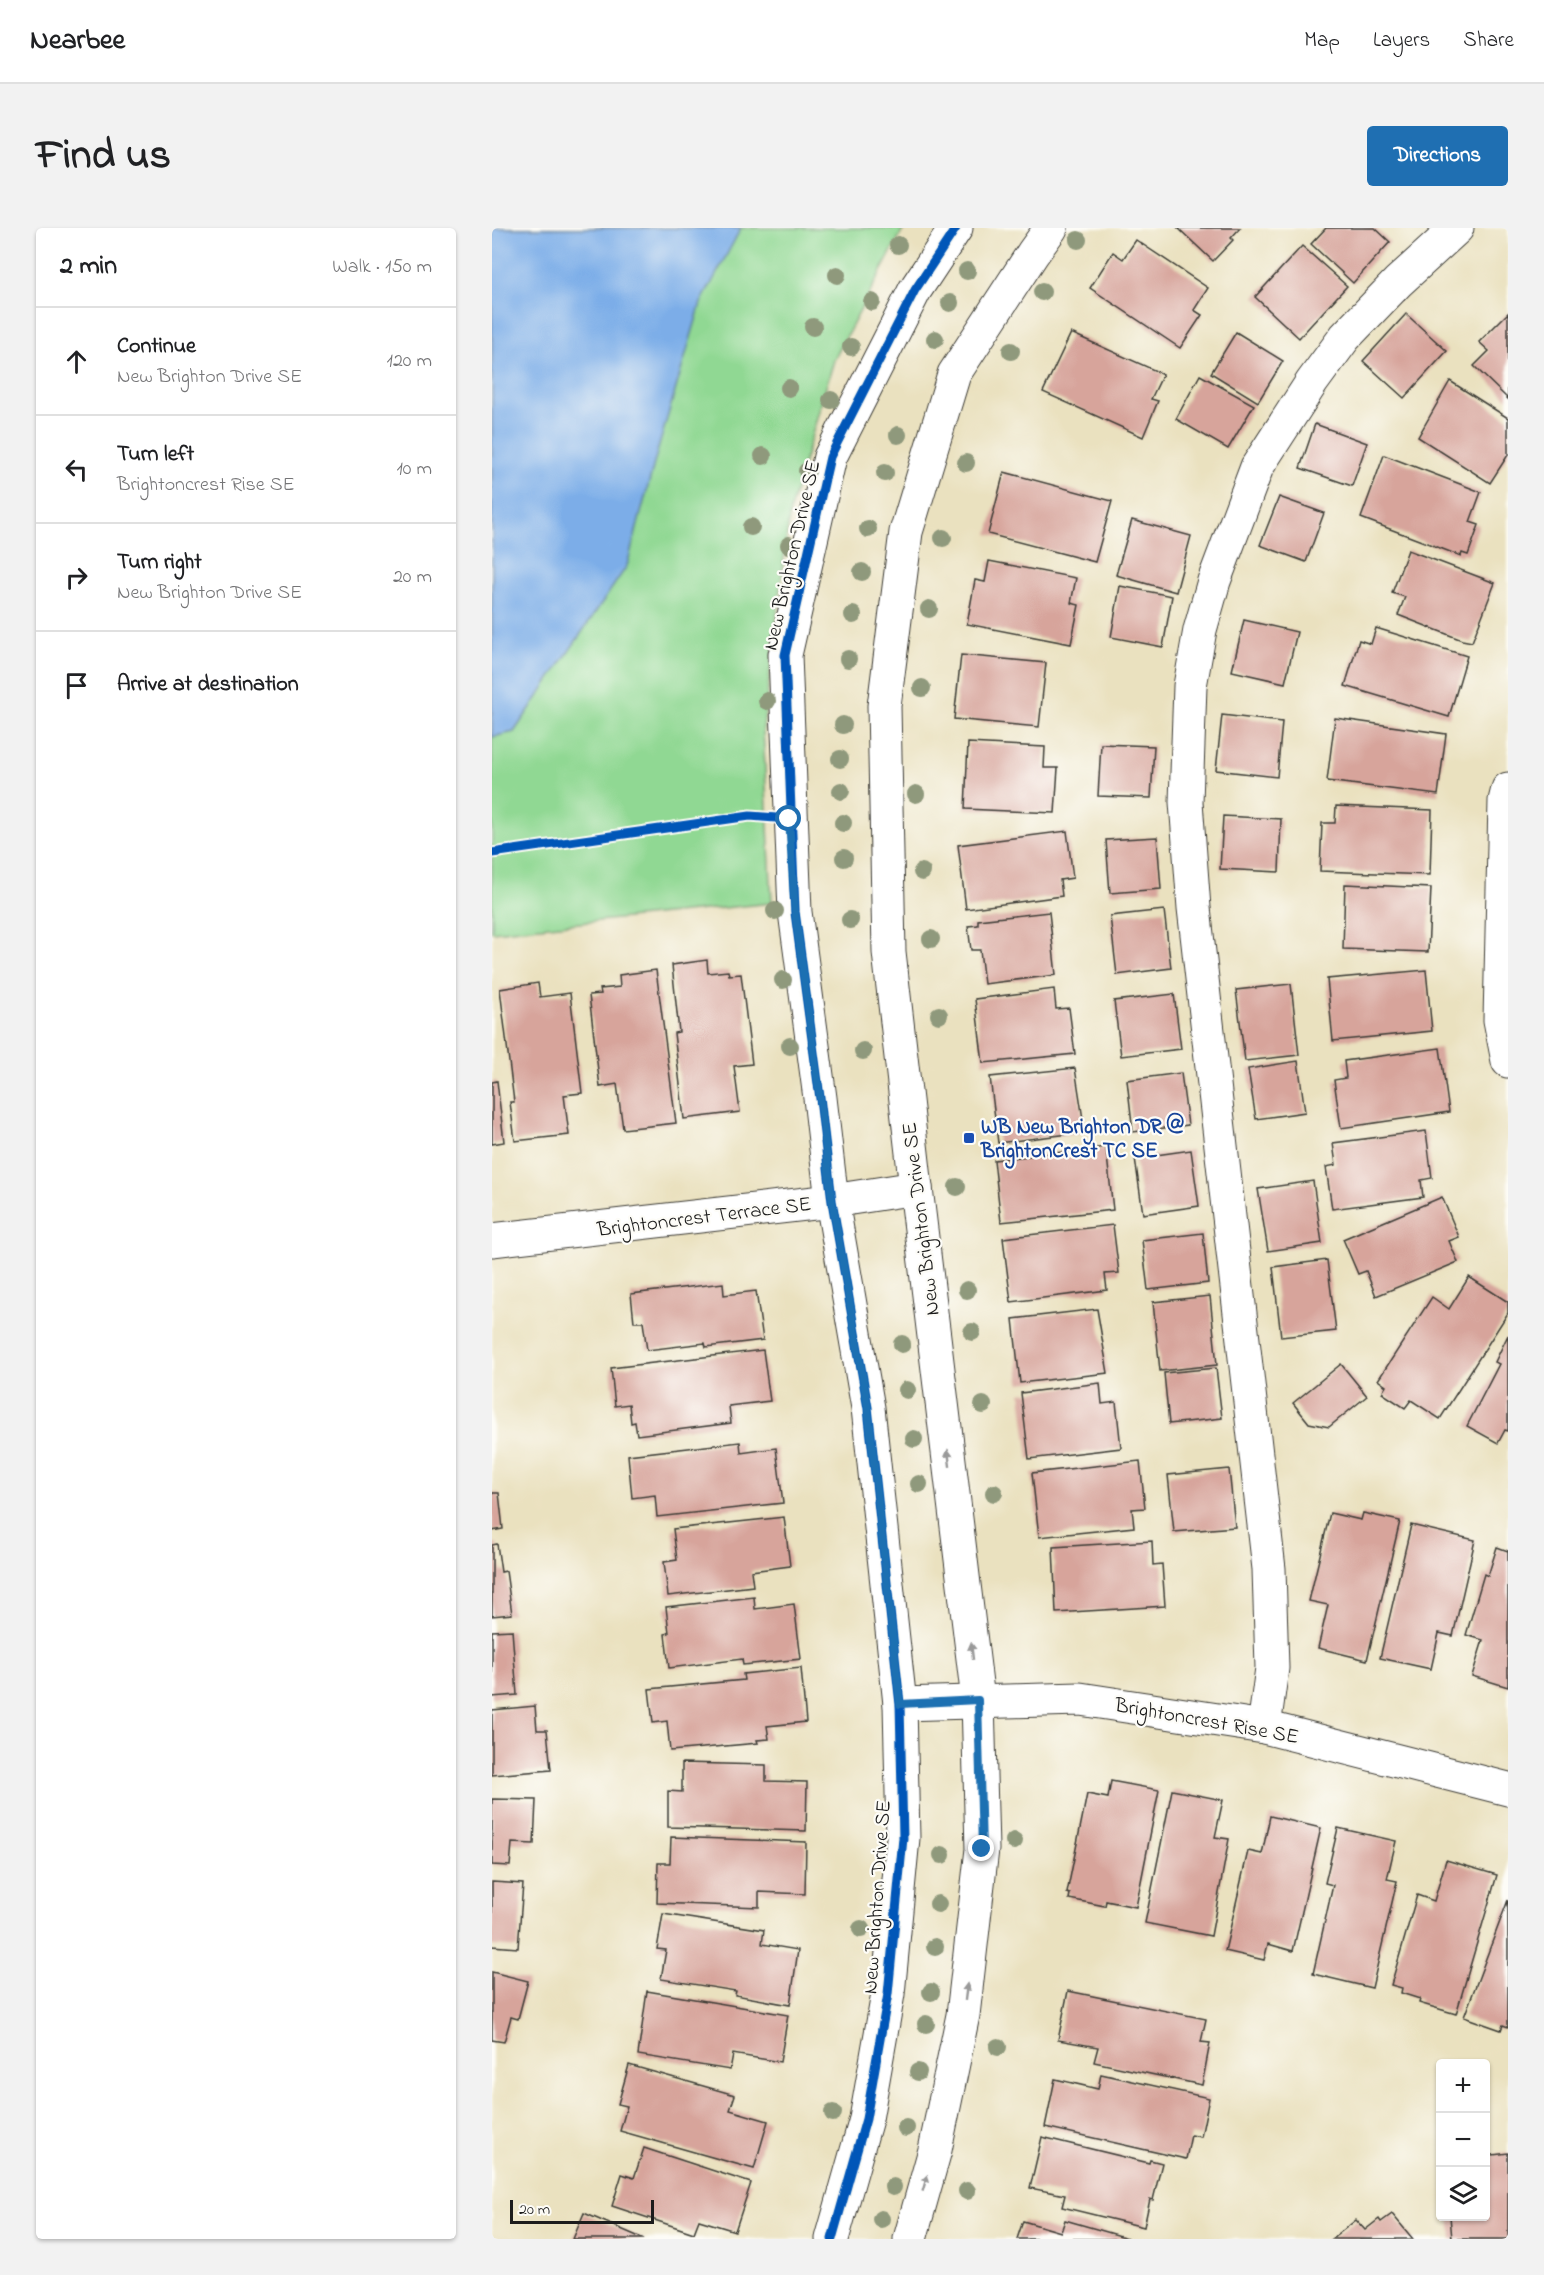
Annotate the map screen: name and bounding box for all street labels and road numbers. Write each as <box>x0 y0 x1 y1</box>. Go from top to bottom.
street label: New Brighton Drive SE <box>756 457 831 654</box>
street label: New Brighton Drive SE <box>895 1120 951 1317</box>
street label: Brightoncrest Terrace SE <box>594 1190 813 1248</box>
street label: Brightoncrest Rise SE <box>1111 1691 1301 1755</box>
street label: New Brighton Drive SE <box>856 1799 902 1995</box>

